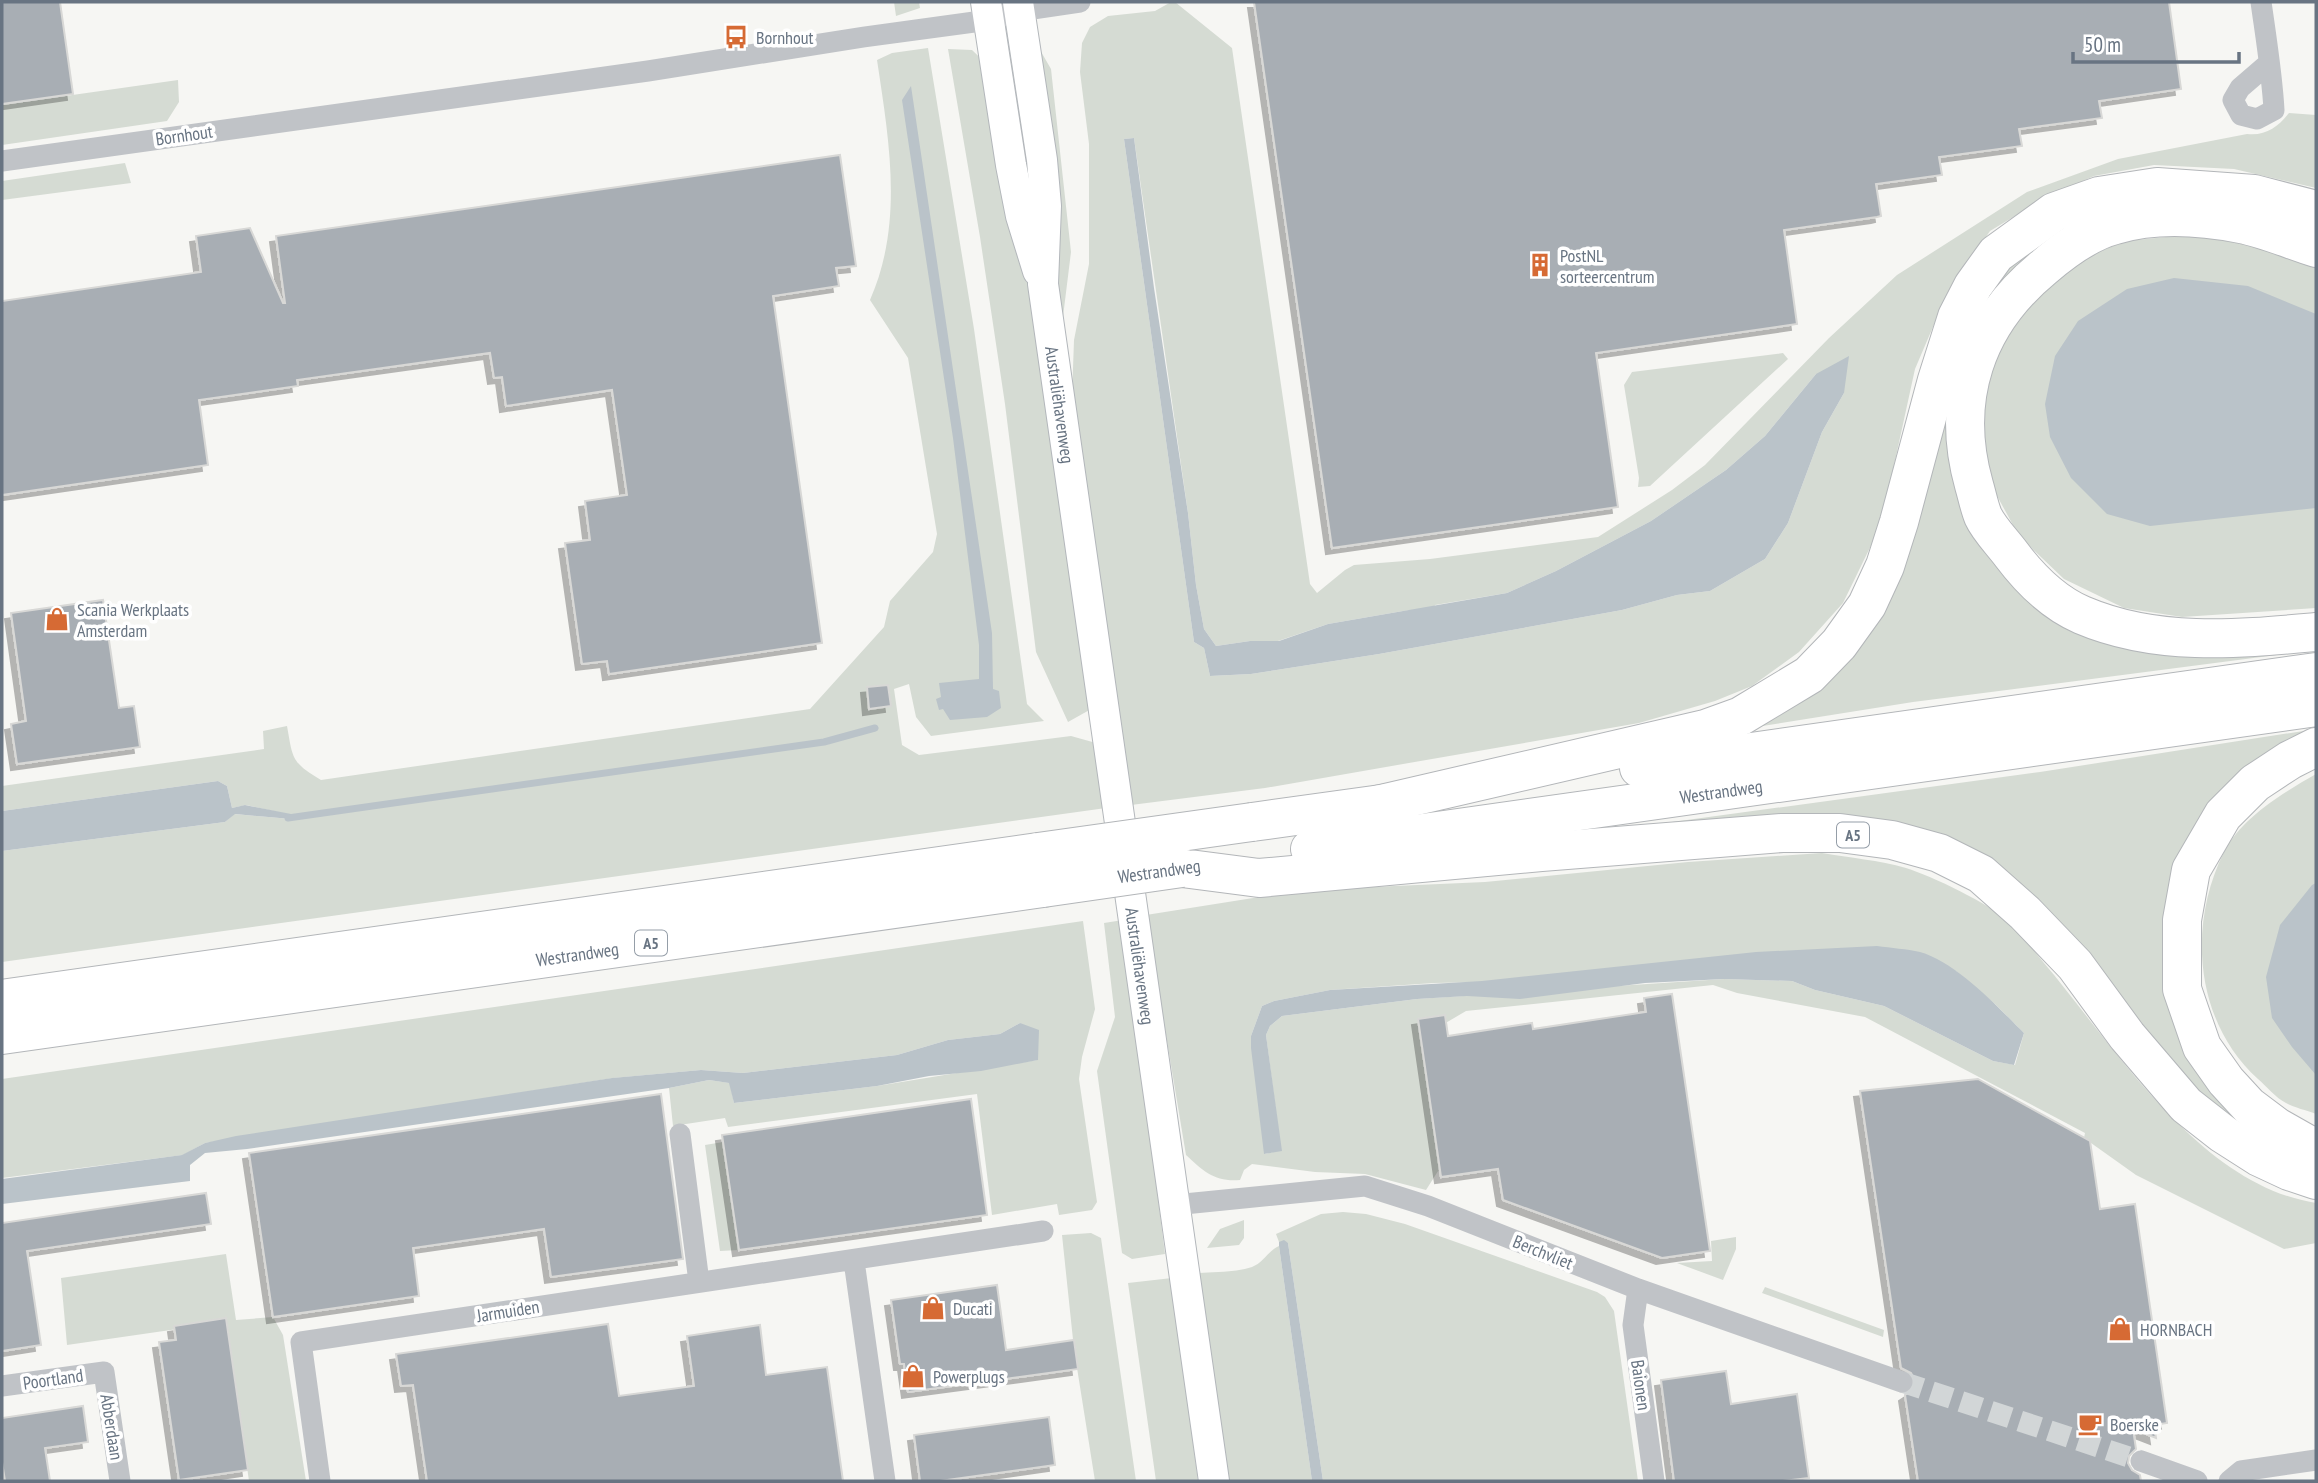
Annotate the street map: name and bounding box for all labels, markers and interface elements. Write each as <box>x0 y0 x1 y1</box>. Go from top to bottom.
scale bar <box>2073 21 2239 65</box>
bus stop icon: Bornhout <box>722 23 750 51</box>
place label: Bornhout <box>756 26 814 49</box>
text: 50 m <box>2084 31 2121 58</box>
street label: Bornhout <box>154 120 214 150</box>
place label: PostNL sorteercentrum <box>1560 244 1655 288</box>
building icon: PostNL sorteercentrum <box>1526 251 1554 279</box>
street label: Australiëhavenweg <box>1041 345 1080 465</box>
place label: Scania Werkplaats Amsterdam <box>77 598 189 642</box>
shop icon: Scania Werkplaats Amsterdam <box>43 605 71 633</box>
street label: Westrandweg <box>1678 774 1764 808</box>
road number: A5 <box>1837 822 1869 848</box>
street label: Westrandweg <box>1116 854 1202 888</box>
street label: Australiëhavenweg <box>1121 906 1160 1026</box>
road number: A5 <box>635 931 667 956</box>
street label: Westrandweg <box>534 937 620 971</box>
street label: Berchvliet <box>1510 1230 1576 1274</box>
shop icon: Ducati <box>919 1294 947 1322</box>
street label: Jarmuiden <box>474 1295 541 1327</box>
place label: Ducati <box>953 1297 993 1320</box>
shop icon: HORNBACH <box>2106 1315 2134 1343</box>
place label: HORNBACH <box>2140 1318 2212 1341</box>
street label: Baionen <box>1626 1358 1656 1412</box>
shop icon: Powerplugs <box>899 1362 927 1390</box>
street label: Poortland <box>21 1363 85 1395</box>
place label: Powerplugs <box>933 1365 1005 1388</box>
street label: Abberdaan <box>95 1392 129 1462</box>
cafe icon: Boerske <box>2076 1410 2104 1438</box>
place label: Boerske <box>2110 1413 2159 1436</box>

